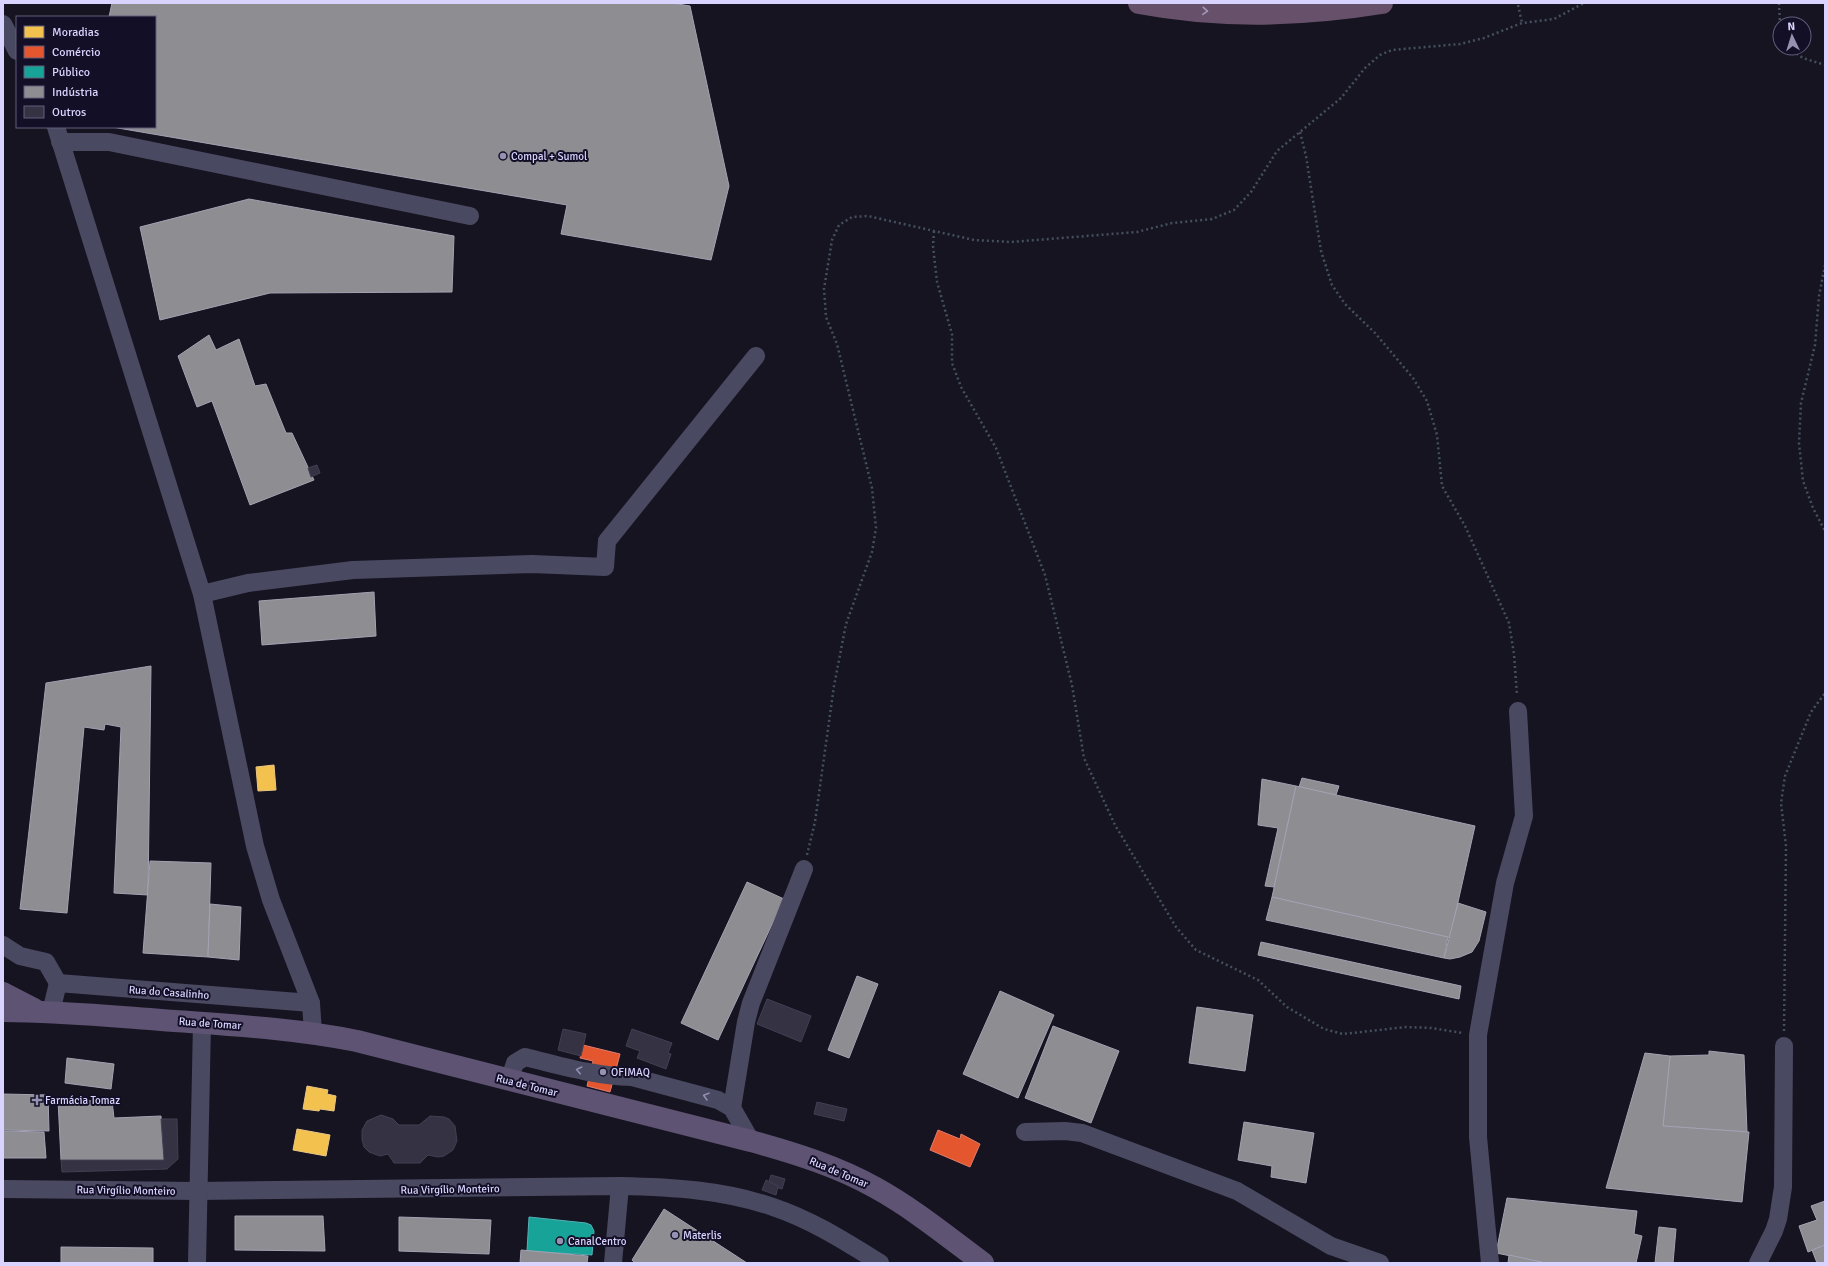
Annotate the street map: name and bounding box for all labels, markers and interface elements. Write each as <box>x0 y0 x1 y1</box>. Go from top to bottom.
one-way arrow <box>1202 6 1208 15</box>
legend <box>16 16 156 128</box>
north arrow <box>1772 16 1812 56</box>
text: N <box>1787 20 1796 33</box>
text: Moradias <box>52 25 99 40</box>
text: Comércio <box>52 45 100 60</box>
text: Público <box>52 65 90 80</box>
text: Indústria <box>52 85 98 100</box>
text: Outros <box>52 105 86 120</box>
place label: Compal + Sumol <box>511 150 587 163</box>
marker: Compal + Sumol <box>498 151 508 161</box>
street label: Rua do Casalinho <box>128 983 210 1002</box>
street label: Rua de Tomar <box>178 1015 242 1032</box>
one-way arrow <box>576 1066 582 1074</box>
place label: OFIMAQ <box>611 1066 650 1079</box>
marker: OFIMAQ <box>598 1067 608 1077</box>
street label: Rua de Tomar <box>495 1072 559 1099</box>
one-way arrow <box>703 1092 710 1101</box>
place label: Farmácia Tomaz <box>45 1094 120 1107</box>
marker: Farmácia Tomaz <box>32 1095 42 1105</box>
street label: Rua de Tomar <box>807 1154 870 1191</box>
street label: Rua Virgílio Monteiro <box>400 1182 500 1197</box>
street label: Rua Virgílio Monteiro <box>76 1183 176 1198</box>
place label: Materlis <box>683 1229 722 1242</box>
marker: Materlis <box>670 1230 680 1240</box>
place label: CanalCentro <box>568 1235 627 1248</box>
marker: CanalCentro <box>555 1236 565 1246</box>

